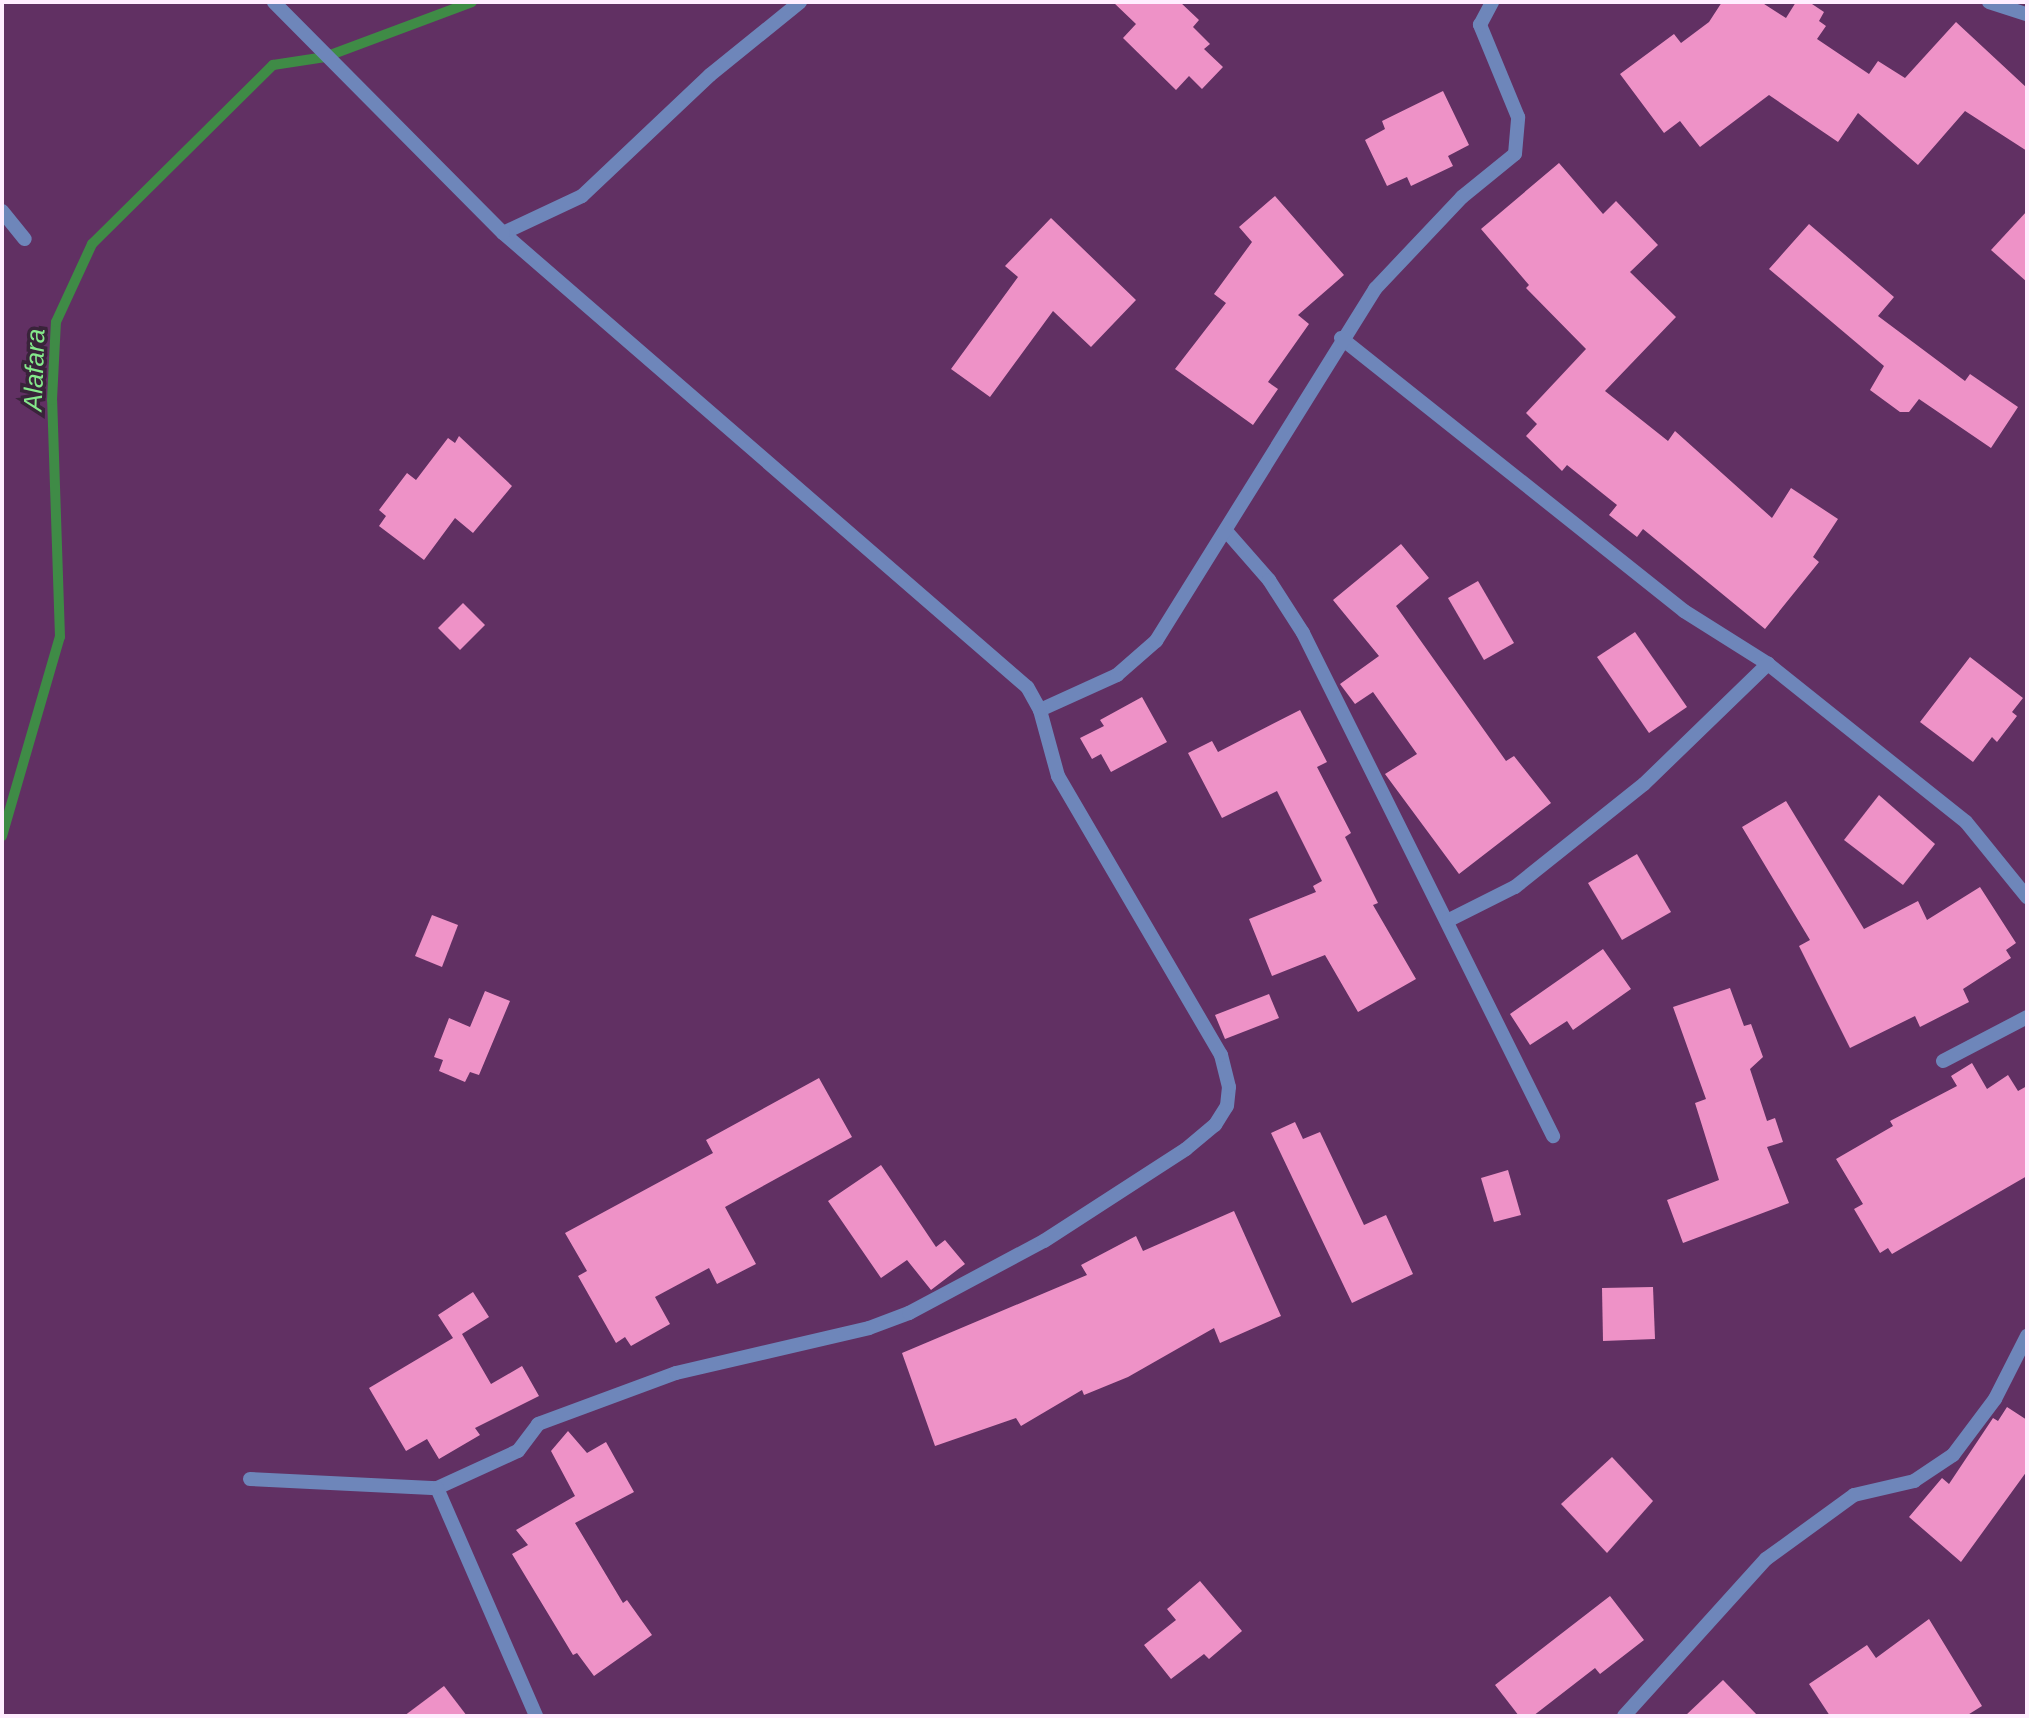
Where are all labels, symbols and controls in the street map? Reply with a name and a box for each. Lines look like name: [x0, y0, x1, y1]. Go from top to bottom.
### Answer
water label: Alafara: [18, 328, 52, 412]

